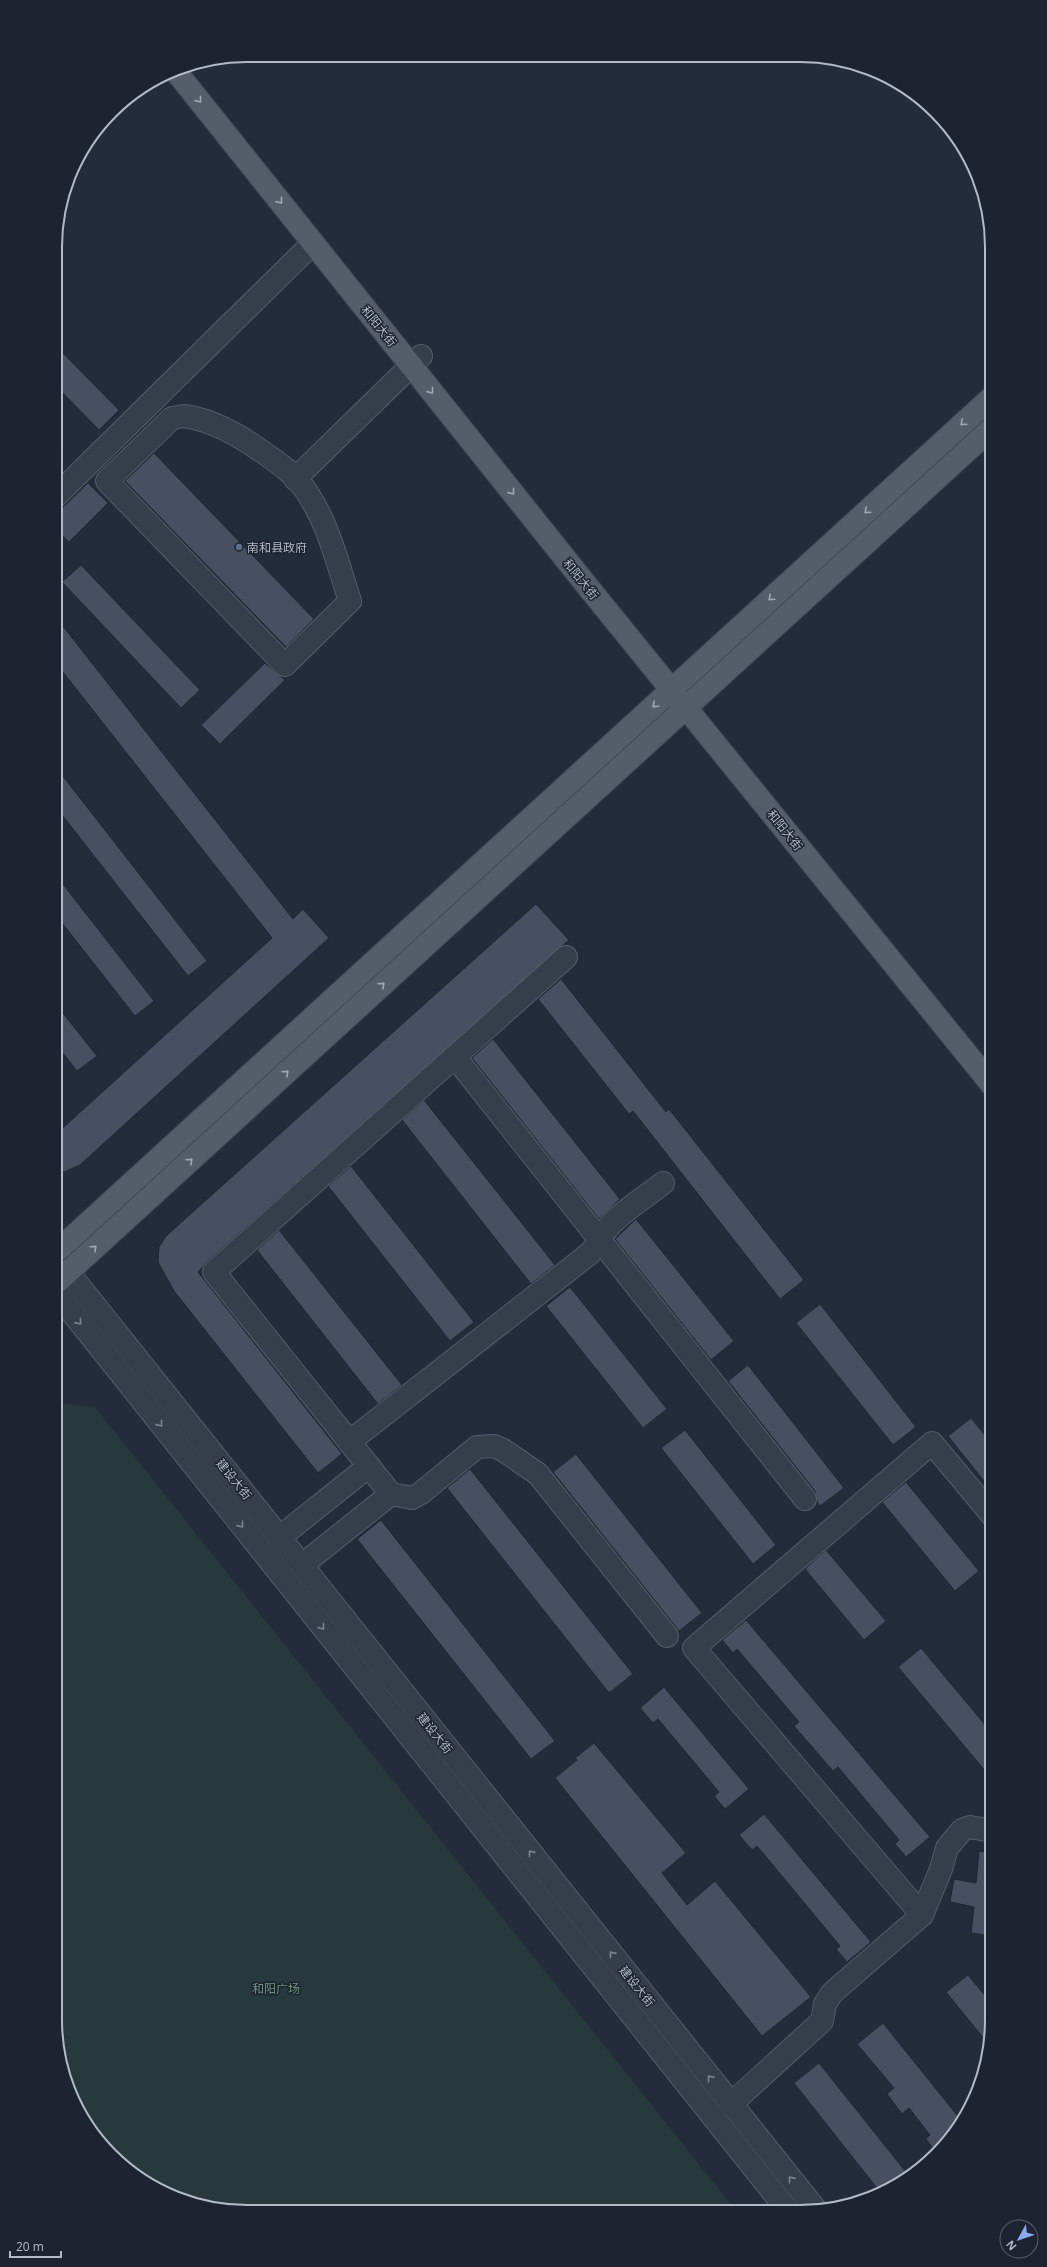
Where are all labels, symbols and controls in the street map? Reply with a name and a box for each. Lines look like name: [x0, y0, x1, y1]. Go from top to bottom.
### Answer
one-way arrow: [194, 95, 201, 102]
one-way arrow: [275, 197, 282, 204]
street label: 和阳大街: [357, 302, 401, 350]
one-way arrow: [426, 386, 433, 393]
one-way arrow: [960, 418, 968, 426]
one-way arrow: [507, 488, 514, 495]
one-way arrow: [864, 506, 872, 513]
place label: 南和县政府: [247, 539, 307, 556]
marker: 南和县政府: [234, 542, 244, 552]
street label: 和阳大街: [559, 555, 603, 603]
one-way arrow: [768, 594, 776, 601]
one-way arrow: [652, 700, 659, 707]
street label: 和阳大街: [763, 806, 807, 854]
one-way arrow: [377, 982, 385, 990]
one-way arrow: [281, 1070, 289, 1078]
one-way arrow: [185, 1158, 193, 1165]
one-way arrow: [89, 1246, 97, 1253]
one-way arrow: [75, 1317, 82, 1324]
one-way arrow: [156, 1419, 163, 1426]
street label: 建设大街: [212, 1455, 256, 1503]
one-way arrow: [237, 1521, 244, 1528]
one-way arrow: [318, 1622, 325, 1629]
street label: 建设大街: [413, 1709, 457, 1757]
one-way arrow: [529, 1850, 536, 1857]
one-way arrow: [610, 1952, 617, 1959]
street label: 建设大街: [615, 1962, 659, 2010]
park label: 和阳广场: [252, 1980, 300, 1997]
one-way arrow: [708, 2075, 715, 2082]
one-way arrow: [789, 2177, 796, 2184]
north arrow: [999, 2219, 1039, 2259]
scale bar: [10, 2233, 61, 2259]
text: N: [1002, 2237, 1020, 2254]
text: 20 m: [16, 2238, 44, 2255]

